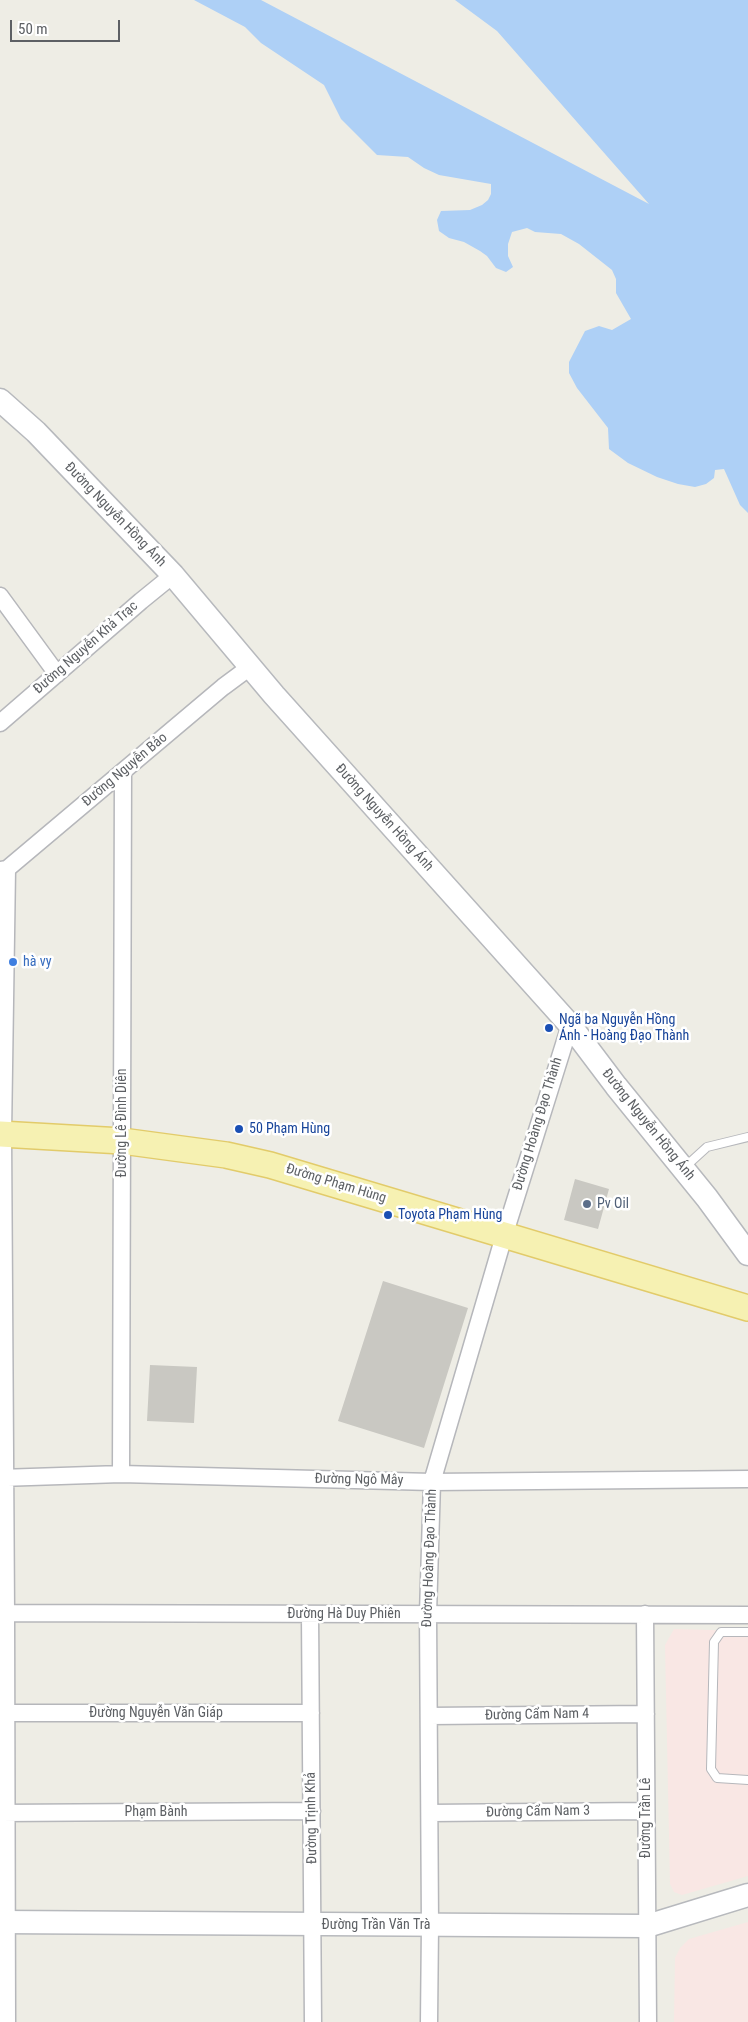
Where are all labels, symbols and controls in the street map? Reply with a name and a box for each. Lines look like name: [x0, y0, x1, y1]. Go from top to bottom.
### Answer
scale bar: [12, 10, 122, 42]
text: 50 m: [18, 20, 48, 38]
street label: Đường Nguyễn Hồng Ánh: [61, 459, 169, 571]
street label: Đường Nguyễn Khả Trạc: [30, 598, 142, 698]
street label: Đường Nguyễn Bảo: [79, 730, 171, 810]
street label: Đường Nguyễn Hồng Ánh: [331, 761, 437, 875]
place label: hà vy: [23, 954, 51, 970]
marker: hà vy: [7, 956, 19, 968]
place label: Ngã ba Nguyễn Hồng Ánh - Hoàng Đạo Thành: [559, 1012, 689, 1044]
marker: Ngã ba Nguyễn Hồng Ánh - Hoàng Đạo Thành: [543, 1022, 555, 1034]
street label: Đường Hoàng Đạo Thành: [510, 1055, 566, 1193]
street label: Đường Nguyễn Hồng Ánh: [598, 1066, 698, 1184]
street label: Đường Lê Đình Diên: [114, 1068, 130, 1178]
place label: 50 Phạm Hùng: [249, 1121, 330, 1137]
marker: 50 Phạm Hùng: [233, 1123, 245, 1135]
street label: Đường Phạm Hùng: [284, 1161, 388, 1207]
place label: Pv Oil: [597, 1196, 629, 1212]
marker: Pv Oil: [581, 1198, 593, 1210]
place label: Toyota Phạm Hùng: [398, 1207, 502, 1223]
marker: Toyota Phạm Hùng: [382, 1209, 394, 1221]
street label: Đường Ngô Mây: [315, 1471, 403, 1489]
street label: Đường Hoàng Đạo Thành: [419, 1488, 441, 1628]
street label: Đường Hà Duy Phiên: [287, 1606, 401, 1622]
street label: Đường Nguyễn Văn Giáp: [89, 1705, 223, 1721]
street label: Đường Cẩm Nam 4: [485, 1706, 589, 1724]
street label: Đường Trịnh Khả: [303, 1772, 321, 1864]
street label: Đường Trần Lê: [638, 1778, 654, 1858]
street label: Đường Cẩm Nam 3: [486, 1803, 590, 1821]
street label: Phạm Bành: [125, 1804, 187, 1820]
street label: Đường Trần Văn Trà: [321, 1917, 431, 1933]

